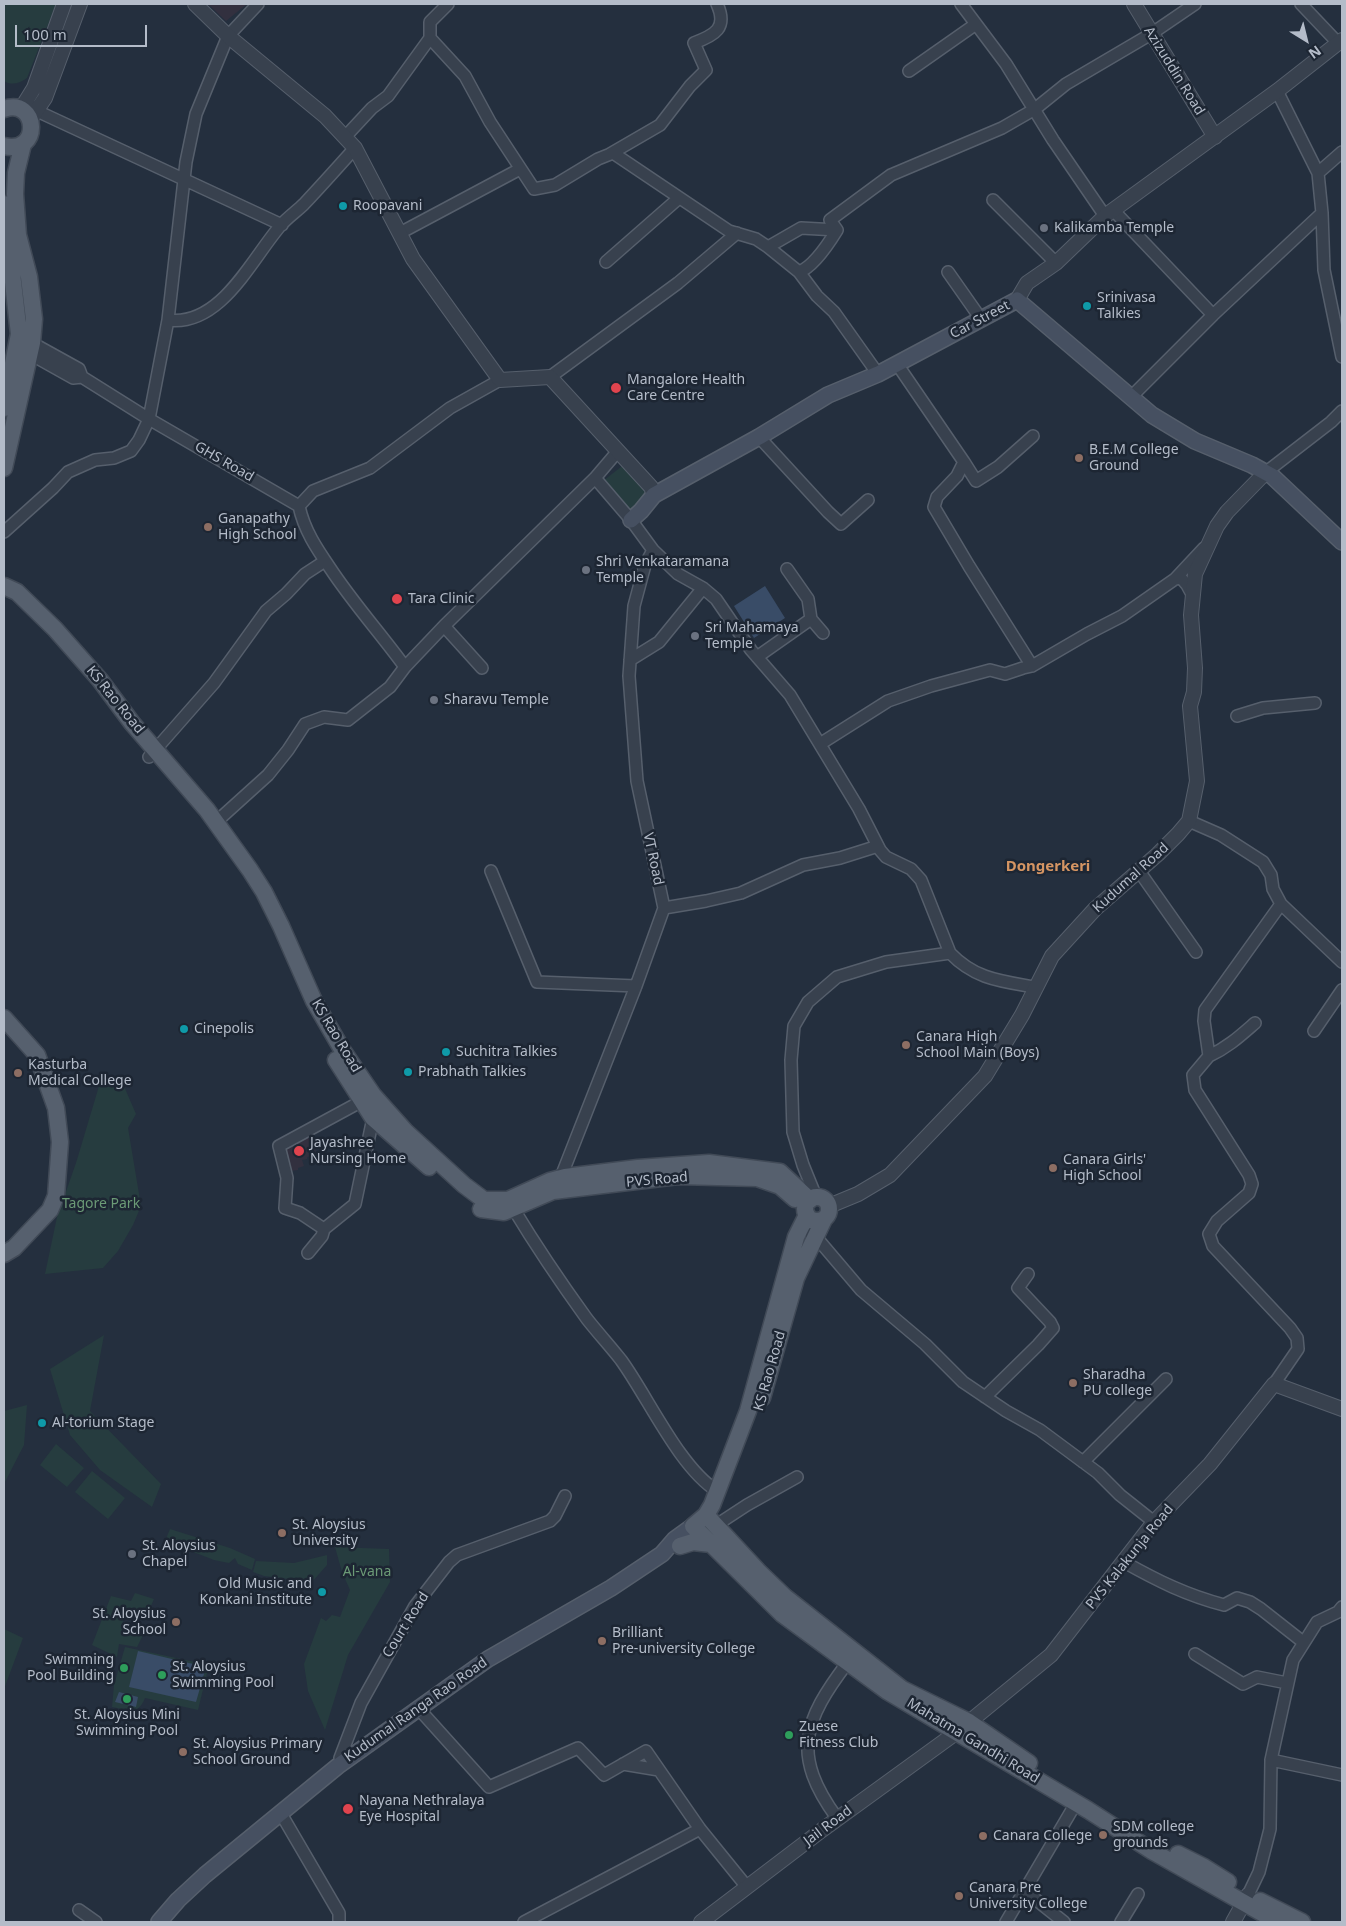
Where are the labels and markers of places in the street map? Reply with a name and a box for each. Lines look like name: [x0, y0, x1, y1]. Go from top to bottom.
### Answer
place label: Roopavani: [353, 198, 422, 214]
marker: Roopavani: [337, 200, 349, 212]
place label: Kalikamba Temple: [1054, 220, 1174, 236]
marker: Kalikamba Temple: [1038, 222, 1050, 234]
place label: Srinivasa Talkies: [1097, 290, 1156, 322]
marker: Srinivasa Talkies: [1081, 300, 1093, 312]
place label: Mangalore Health Care Centre: [627, 372, 745, 404]
marker: Mangalore Health Care Centre: [609, 381, 623, 395]
place label: B.E.M College Ground: [1089, 442, 1179, 474]
marker: B.E.M College Ground: [1073, 452, 1085, 464]
place label: Ganapathy High School: [218, 511, 296, 544]
marker: Ganapathy High School: [202, 521, 214, 533]
place label: Shri Venkataramana Temple: [596, 554, 729, 586]
marker: Shri Venkataramana Temple: [580, 564, 592, 576]
place label: Tara Clinic: [408, 591, 475, 607]
marker: Tara Clinic: [390, 592, 404, 606]
place label: Sri Mahamaya Temple: [705, 620, 799, 652]
marker: Sri Mahamaya Temple: [689, 630, 701, 642]
place label: Sharavu Temple: [444, 692, 549, 708]
marker: Sharavu Temple: [428, 694, 440, 706]
place label: Cinepolis: [194, 1021, 254, 1037]
marker: Cinepolis: [178, 1023, 190, 1035]
place label: Canara High School Main (Boys): [916, 1029, 1039, 1062]
marker: Canara High School Main (Boys): [900, 1039, 912, 1051]
place label: Suchitra Talkies: [456, 1044, 557, 1060]
marker: Suchitra Talkies: [440, 1046, 452, 1058]
place label: Kasturba Medical College: [28, 1057, 132, 1090]
place label: Prabhath Talkies: [418, 1064, 526, 1080]
marker: Prabhath Talkies: [402, 1066, 414, 1078]
marker: Kasturba Medical College: [12, 1067, 24, 1079]
place label: Jayashree Nursing Home: [310, 1135, 406, 1168]
marker: Jayashree Nursing Home: [292, 1144, 306, 1158]
place label: Canara Girls' High School: [1063, 1152, 1146, 1184]
marker: Canara Girls' High School: [1047, 1162, 1059, 1174]
place label: Sharadha PU college: [1083, 1367, 1152, 1400]
marker: Sharadha PU college: [1067, 1377, 1079, 1389]
place label: Al-torium Stage: [52, 1415, 154, 1431]
marker: Al-torium Stage: [36, 1417, 48, 1429]
place label: St. Aloysius University: [292, 1517, 366, 1550]
marker: St. Aloysius University: [276, 1527, 288, 1539]
place label: St. Aloysius Chapel: [142, 1538, 216, 1570]
marker: St. Aloysius Chapel: [126, 1548, 138, 1560]
place label: Old Music and Konkani Institute: [200, 1576, 312, 1608]
marker: Old Music and Konkani Institute: [316, 1586, 328, 1598]
place label: St. Aloysius School: [92, 1606, 166, 1638]
marker: St. Aloysius School: [170, 1616, 182, 1628]
place label: Brilliant Pre-university College: [612, 1625, 755, 1658]
marker: Brilliant Pre-university College: [596, 1635, 608, 1647]
place label: Swimming Pool Building: [27, 1652, 114, 1684]
place label: St. Aloysius Swimming Pool: [172, 1659, 274, 1691]
marker: Swimming Pool Building: [118, 1662, 130, 1674]
marker: St. Aloysius Swimming Pool: [156, 1669, 168, 1681]
marker: St. Aloysius Mini Swimming Pool: [121, 1693, 133, 1705]
place label: St. Aloysius Mini Swimming Pool: [74, 1707, 180, 1740]
place label: Zuese Fitness Club: [799, 1719, 878, 1751]
marker: Zuese Fitness Club: [783, 1729, 795, 1741]
place label: St. Aloysius Primary School Ground: [193, 1736, 322, 1768]
marker: St. Aloysius Primary School Ground: [177, 1746, 189, 1758]
place label: Nayana Nethralaya Eye Hospital: [359, 1793, 485, 1825]
marker: Nayana Nethralaya Eye Hospital: [341, 1802, 355, 1816]
place label: SDM college grounds: [1113, 1819, 1194, 1851]
place label: Canara College: [993, 1828, 1092, 1844]
marker: SDM college grounds: [1097, 1829, 1109, 1841]
marker: Canara College: [977, 1830, 989, 1842]
place label: Canara Pre University College: [969, 1880, 1087, 1912]
marker: Canara Pre University College: [953, 1890, 965, 1902]

